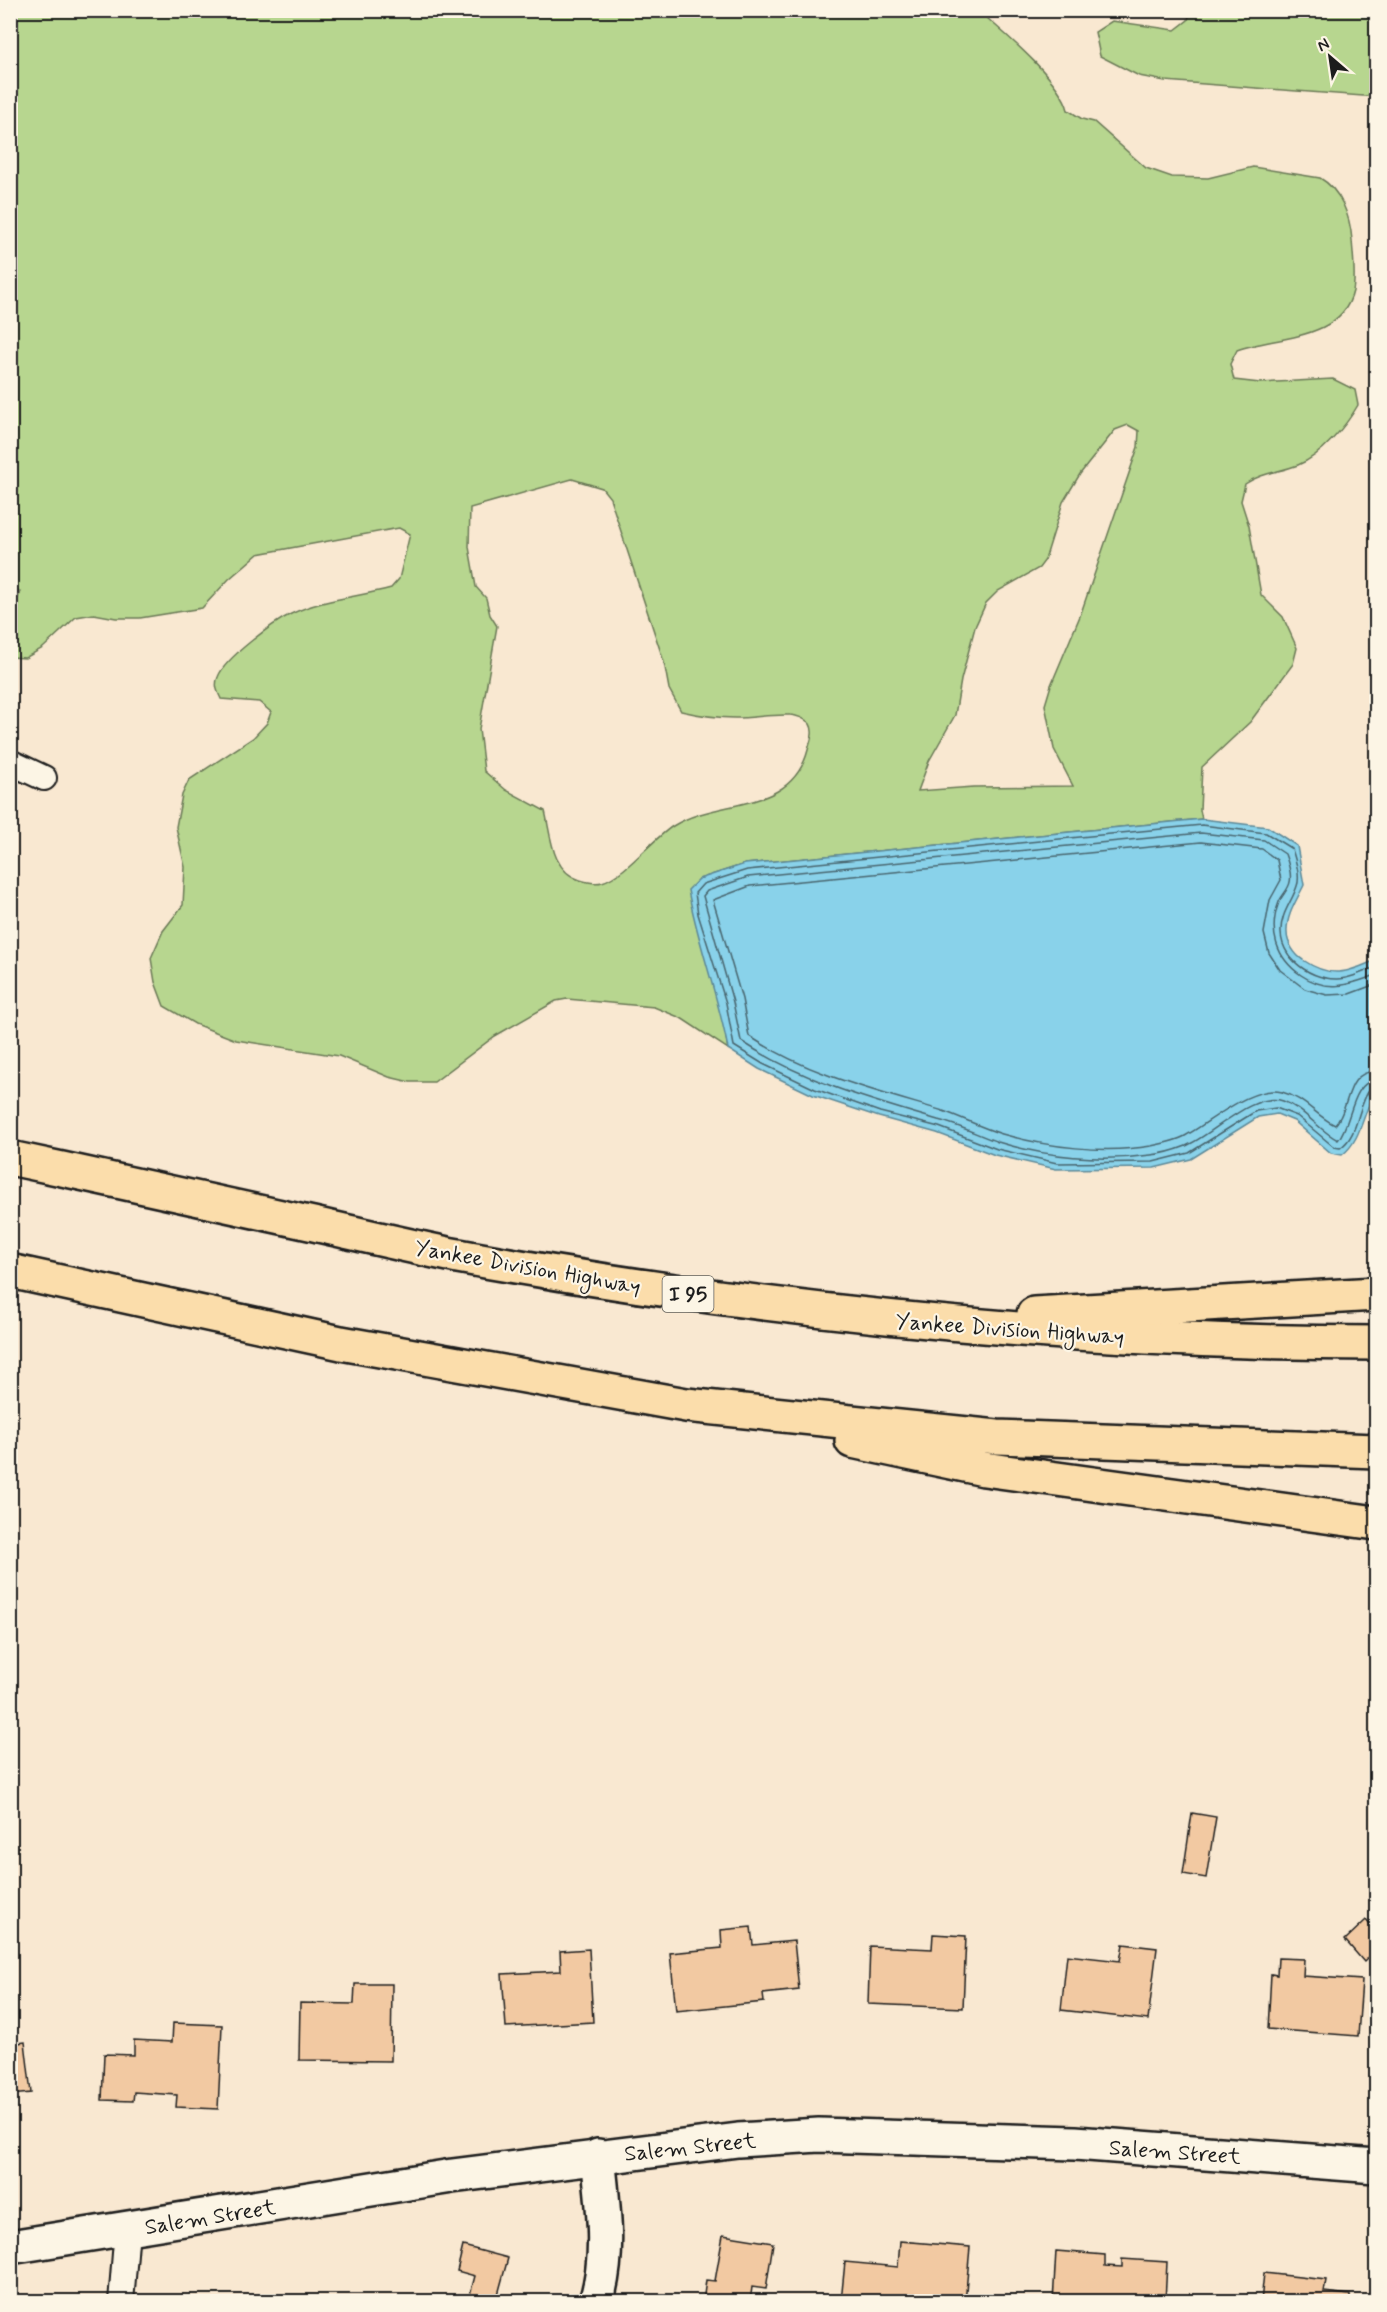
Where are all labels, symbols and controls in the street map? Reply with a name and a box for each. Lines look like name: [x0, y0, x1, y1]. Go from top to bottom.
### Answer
north arrow: [1300, 27, 1360, 87]
text: N: [1314, 33, 1333, 57]
street label: Yankee Division Highway: [412, 1234, 643, 1305]
road number: I 95: [662, 1276, 714, 1312]
street label: Yankee Division Highway: [895, 1308, 1125, 1355]
street label: Salem Street: [623, 2127, 757, 2169]
street label: Salem Street: [1108, 2134, 1242, 2172]
street label: Salem Street: [143, 2194, 278, 2242]

